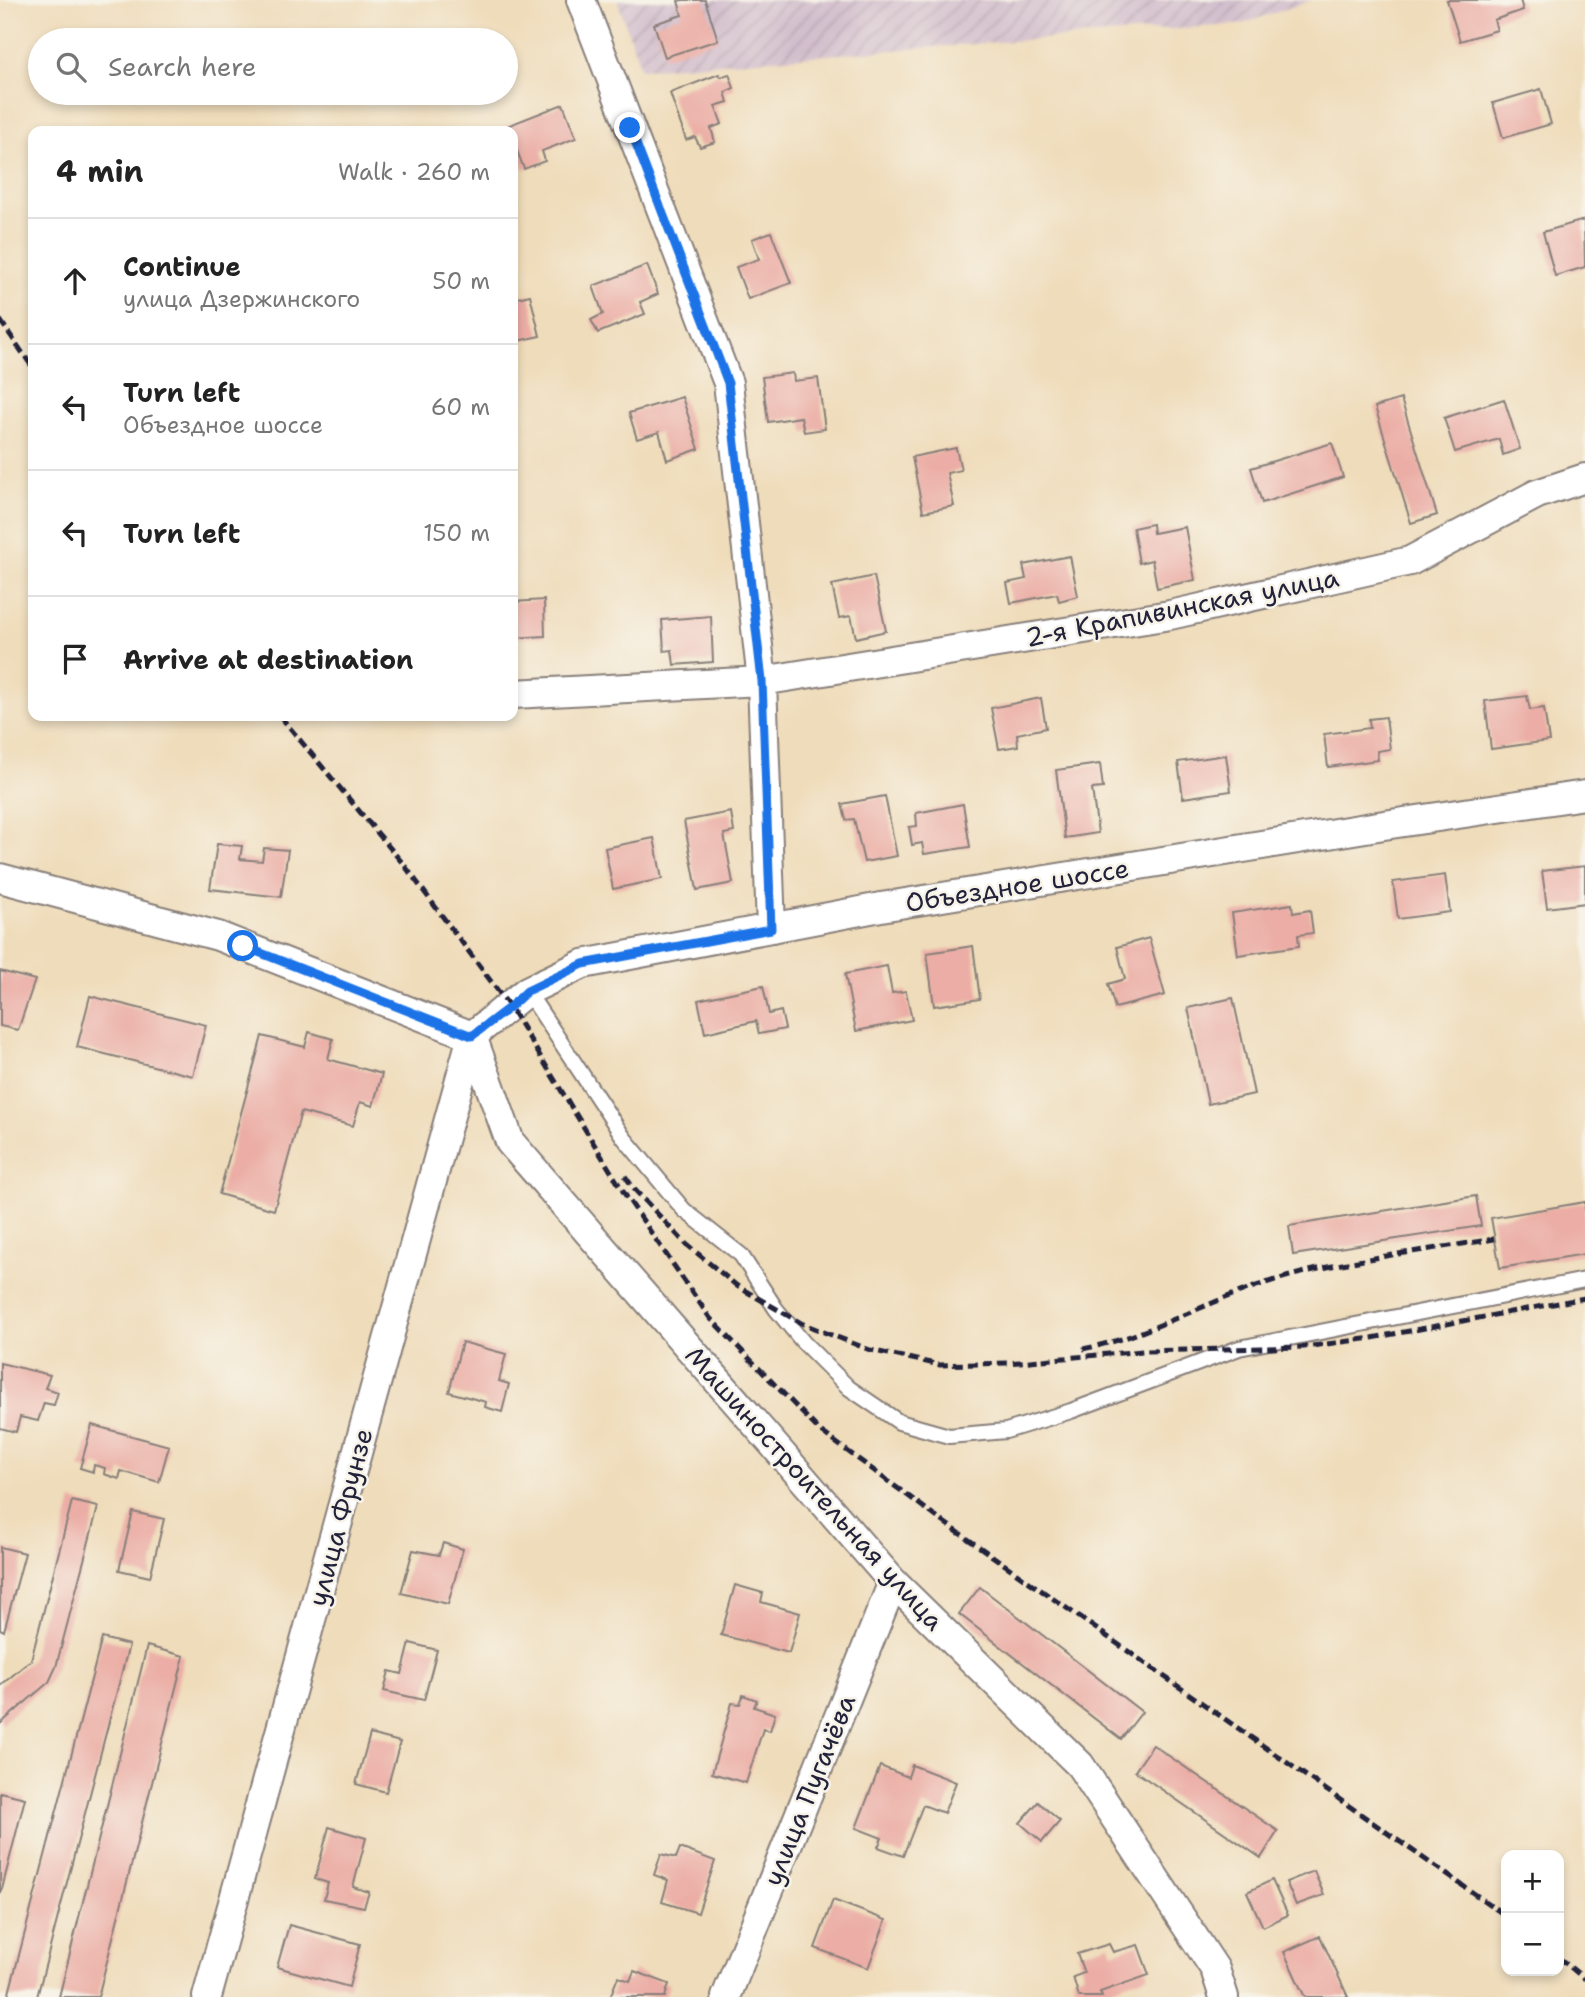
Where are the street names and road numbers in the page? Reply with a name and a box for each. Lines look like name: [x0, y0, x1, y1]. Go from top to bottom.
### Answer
street label: 2-я Крапивинская улица: [1022, 559, 1342, 655]
street label: Объездное шоссе: [903, 850, 1131, 920]
street label: Машиностроительная улица: [678, 1338, 952, 1638]
street label: улица Фрунзе: [299, 1424, 381, 1610]
street label: улица Пугачёва: [755, 1689, 863, 1891]

